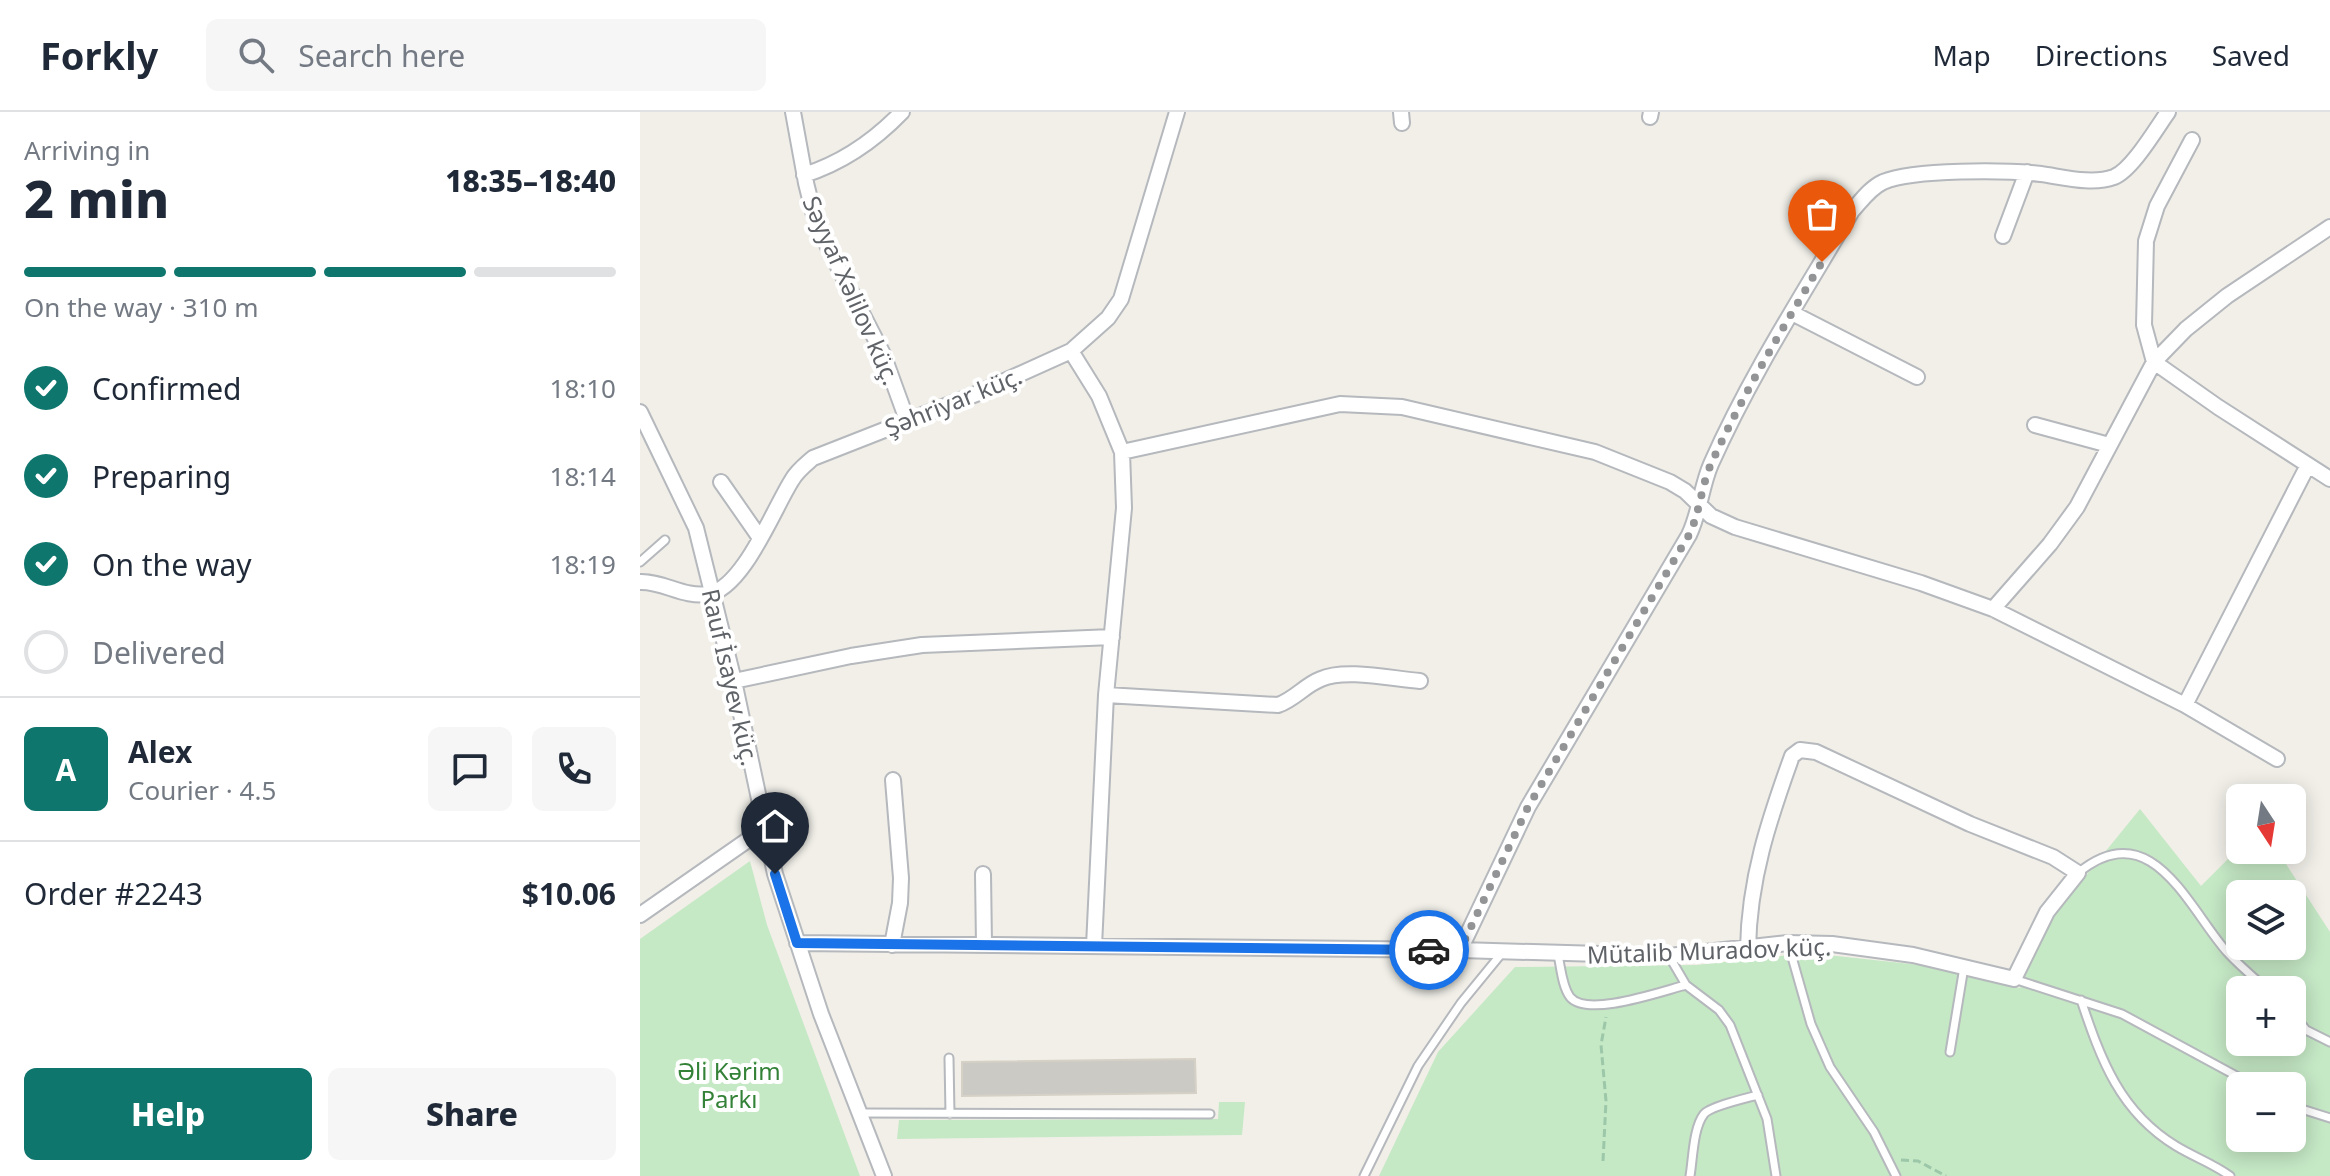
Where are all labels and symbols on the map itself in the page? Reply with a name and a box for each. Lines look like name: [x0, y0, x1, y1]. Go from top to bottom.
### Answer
pin: [1788, 180, 1856, 262]
street label: Səyyaf Xəlilov küç.: [796, 190, 908, 390]
street label: Şəhriyar küç.: [880, 359, 1026, 443]
street label: Rauf İsayev küç.: [695, 586, 767, 768]
north arrow: [2226, 784, 2306, 864]
pin: [741, 792, 809, 874]
courier: [1389, 910, 1469, 990]
street label: Mütalib Muradov küç.: [1586, 929, 1832, 971]
park label: Əli Kərim Parkı: [677, 1054, 781, 1115]

